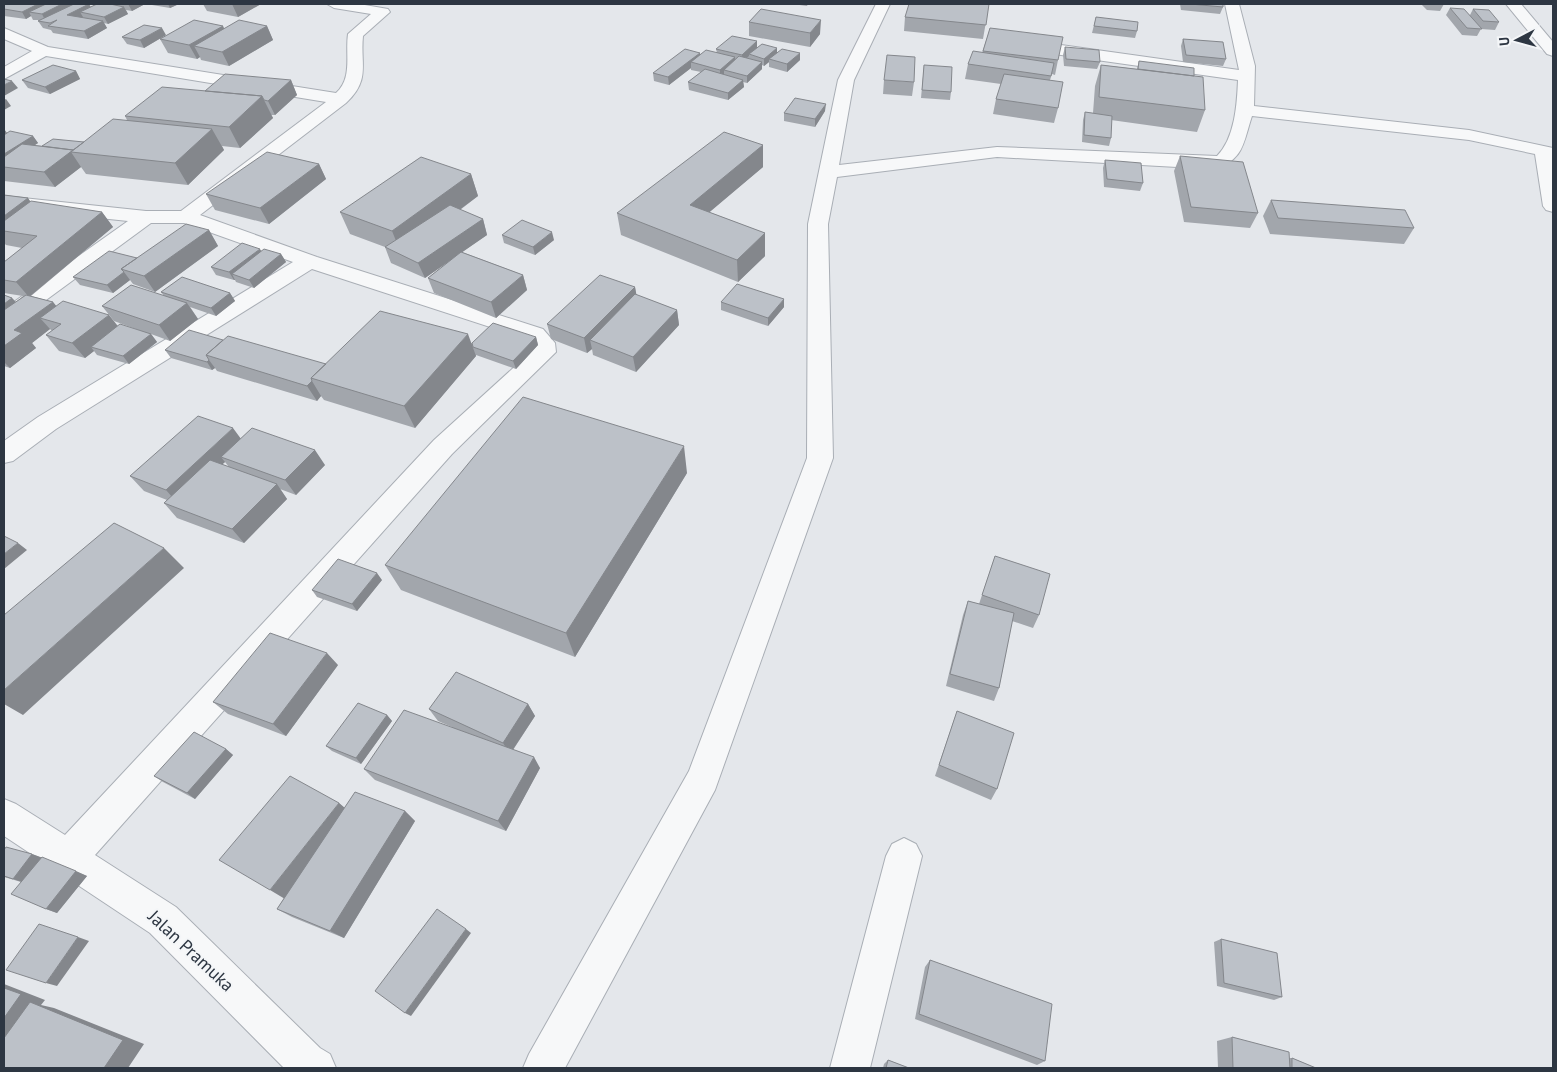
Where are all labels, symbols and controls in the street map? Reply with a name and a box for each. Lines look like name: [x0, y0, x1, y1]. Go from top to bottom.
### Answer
north arrow: [1492, 15, 1542, 65]
text: U: [1495, 36, 1513, 47]
street label: Jalan Pramuka: [143, 904, 239, 996]

